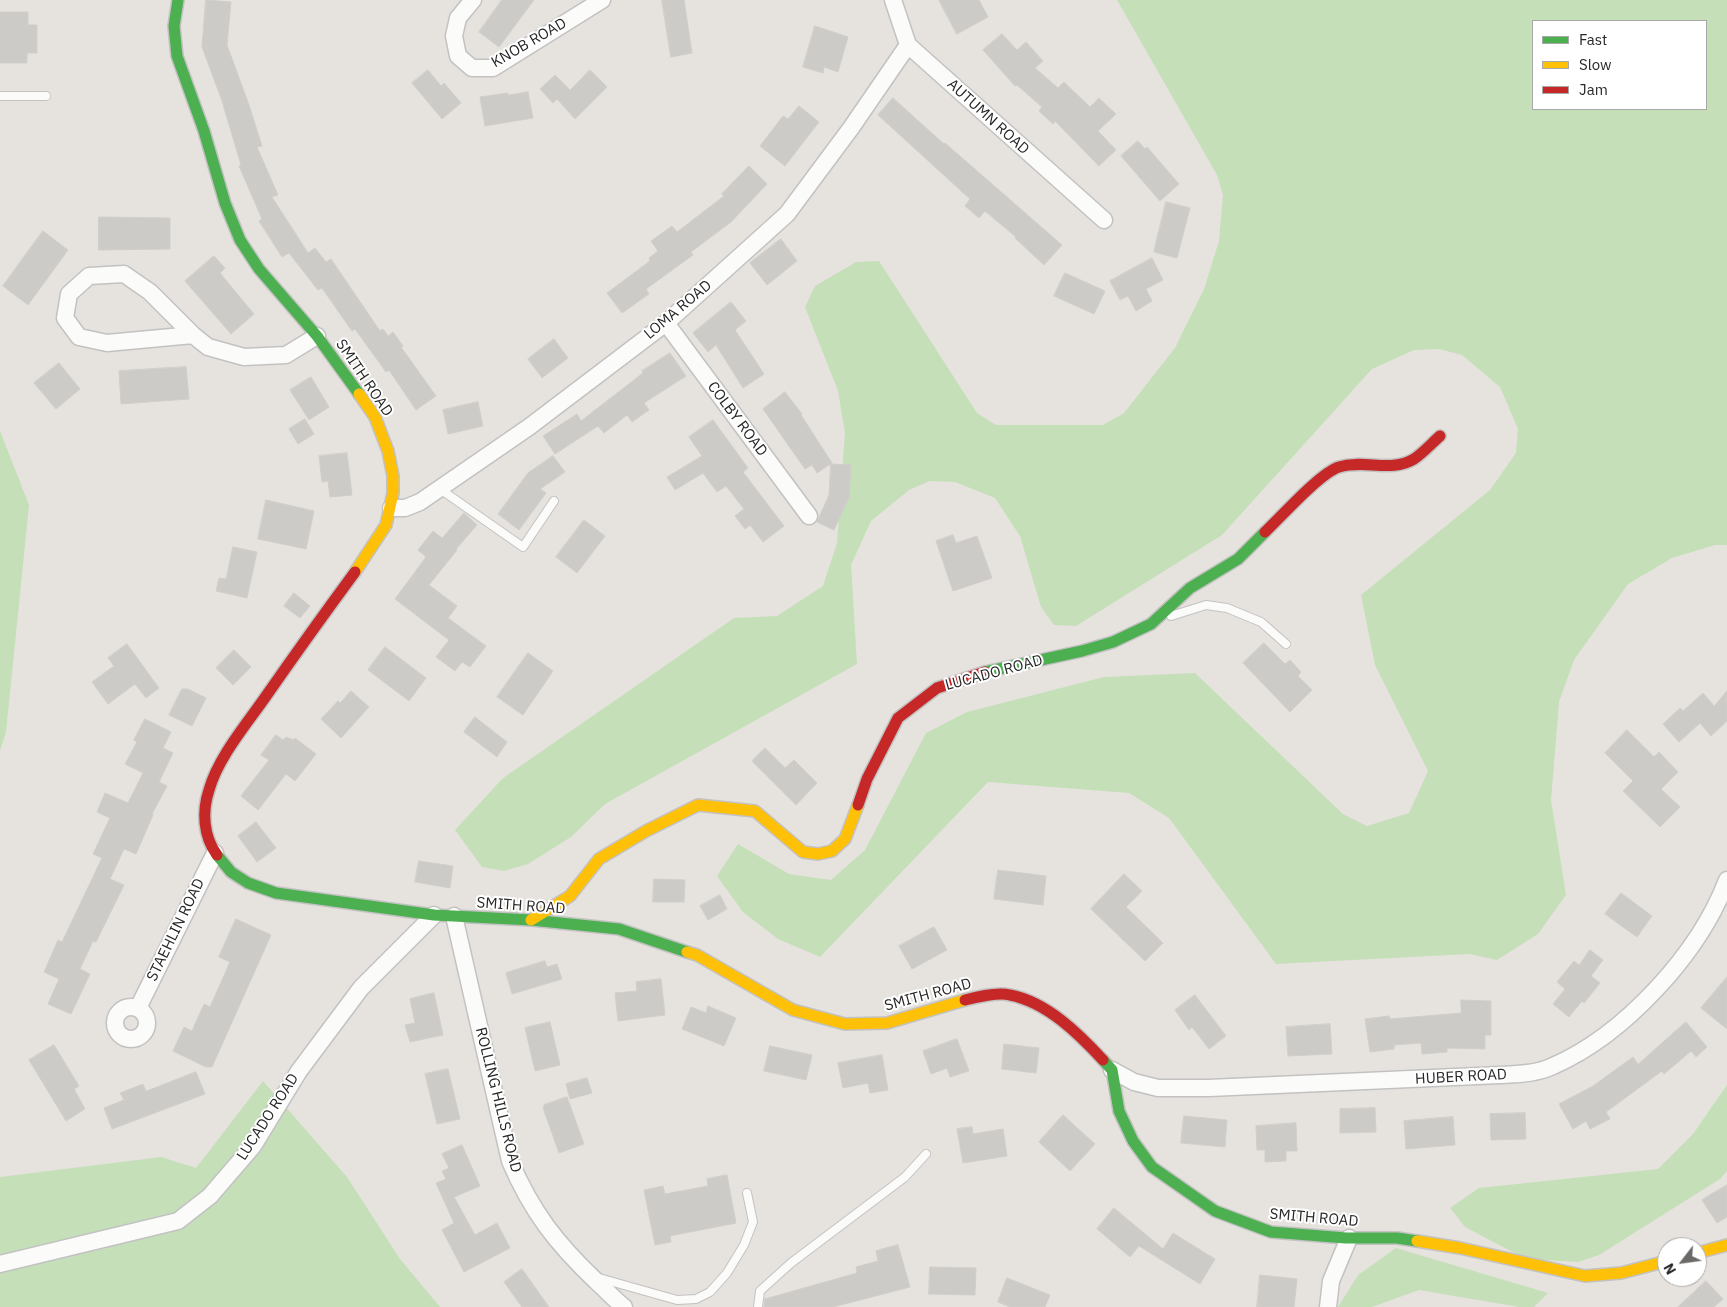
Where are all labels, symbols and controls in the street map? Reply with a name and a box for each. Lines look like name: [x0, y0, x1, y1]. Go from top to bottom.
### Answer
street label: KNOB ROAD: [488, 14, 570, 72]
legend: [1532, 20, 1707, 110]
text: Fast: [1579, 30, 1607, 49]
text: Slow: [1579, 55, 1612, 74]
street label: AUTUMN ROAD: [943, 75, 1033, 159]
text: Jam: [1579, 80, 1608, 99]
street label: LOMA ROAD: [641, 277, 715, 343]
street label: SMITH ROAD: [332, 336, 396, 420]
street label: COLBY ROAD: [703, 378, 771, 460]
street label: LUCADO ROAD: [943, 651, 1045, 695]
street label: STAEHLIN ROAD: [143, 876, 209, 984]
street label: SMITH ROAD: [476, 894, 566, 918]
street label: SMITH ROAD: [883, 975, 973, 1015]
street label: ROLLING HILLS ROAD: [471, 1025, 525, 1175]
street label: HUBER ROAD: [1415, 1066, 1507, 1088]
street label: LUCADO ROAD: [233, 1070, 303, 1164]
street label: SMITH ROAD: [1269, 1205, 1359, 1231]
north arrow: [1657, 1237, 1707, 1287]
text: N: [1660, 1260, 1680, 1278]

